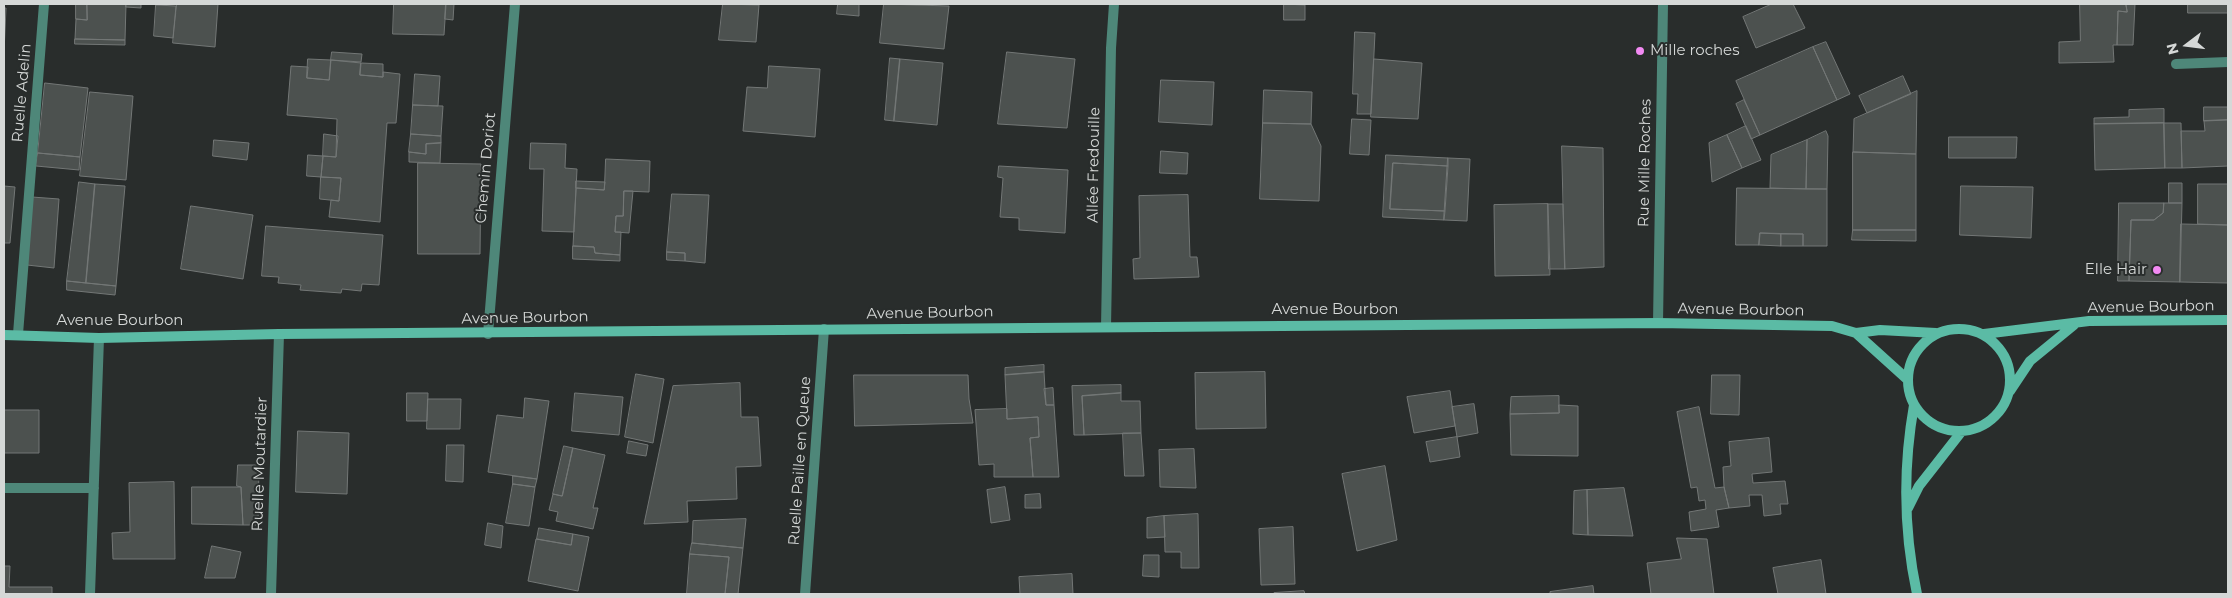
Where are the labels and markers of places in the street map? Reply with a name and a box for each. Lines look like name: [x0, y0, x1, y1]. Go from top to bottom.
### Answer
place label: Mille roches: [1650, 42, 1739, 60]
marker: Mille roches: [1634, 45, 1646, 57]
place label: Elle Hair: [2085, 261, 2147, 279]
marker: Elle Hair: [2151, 264, 2163, 276]

